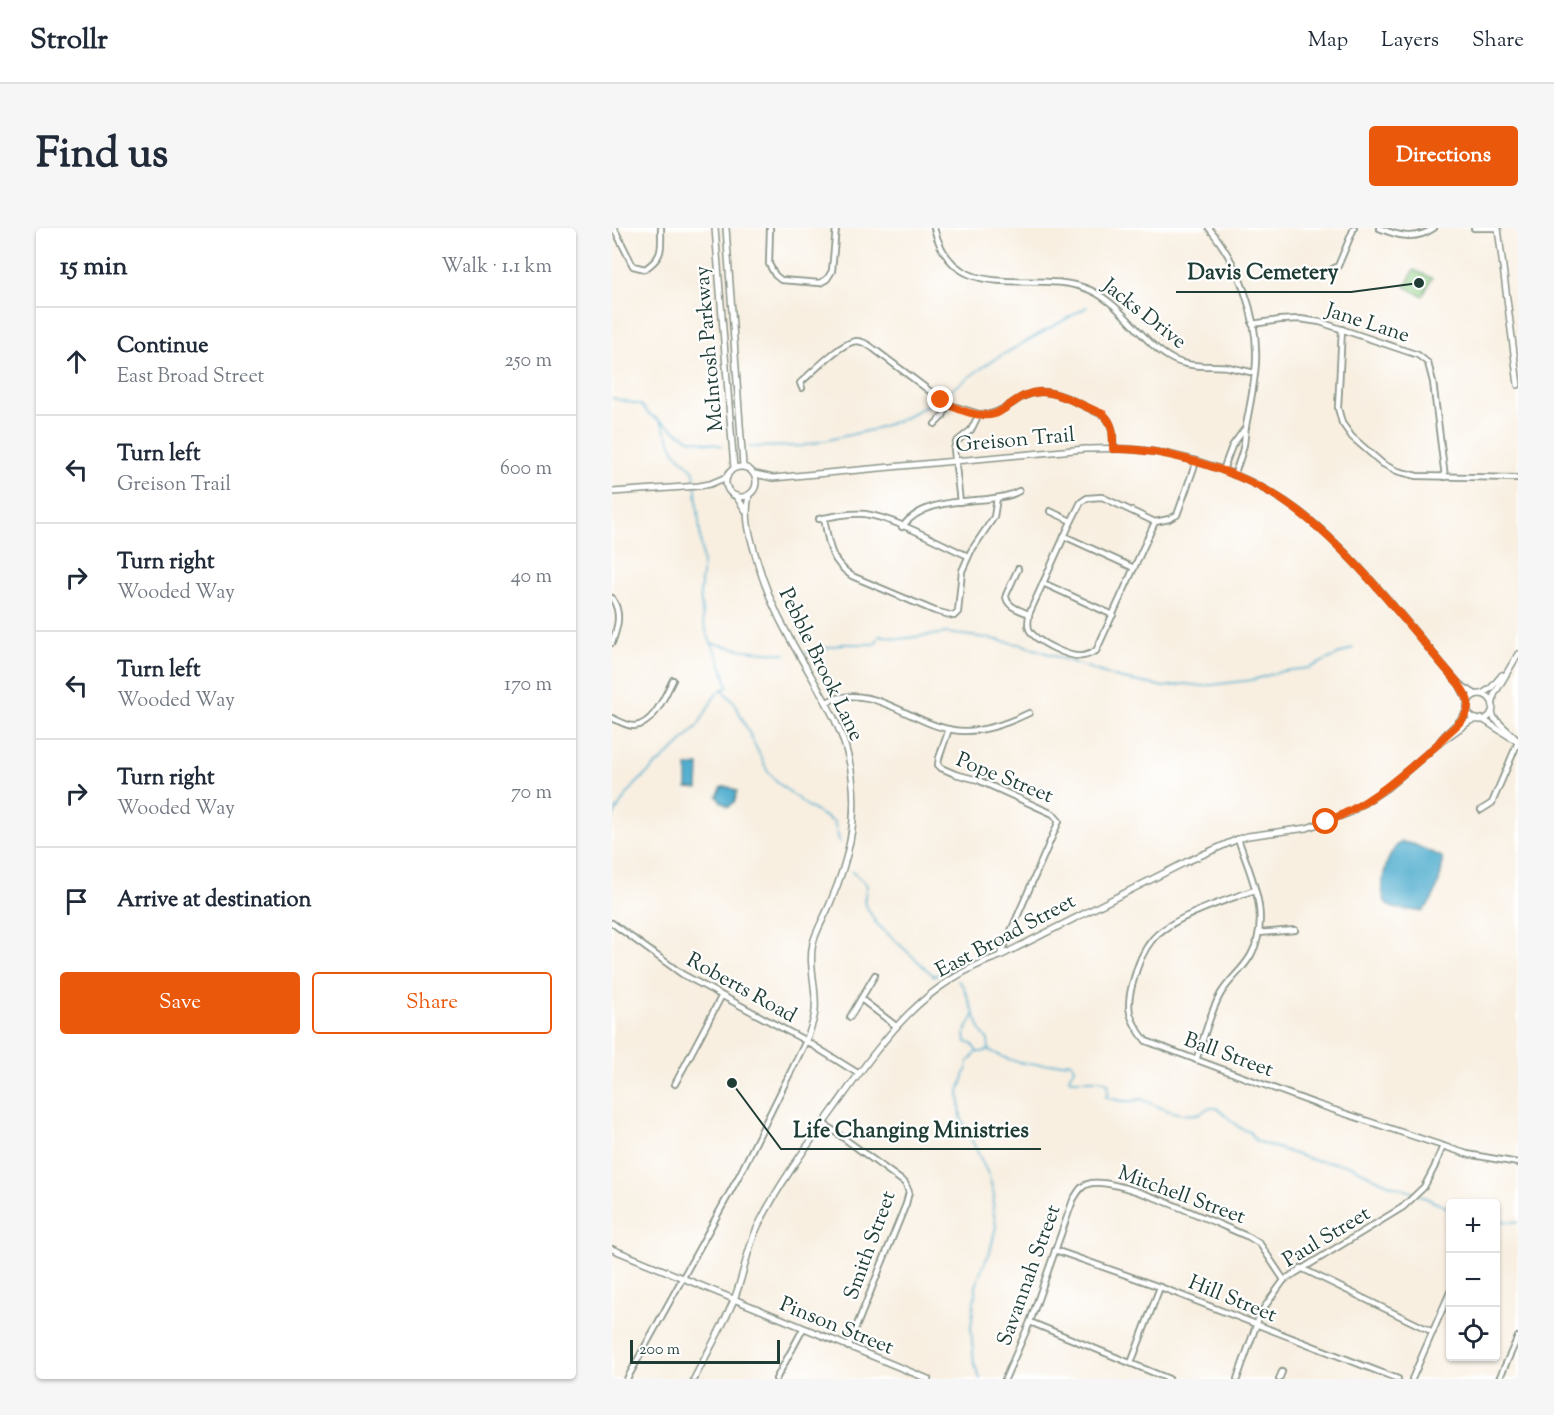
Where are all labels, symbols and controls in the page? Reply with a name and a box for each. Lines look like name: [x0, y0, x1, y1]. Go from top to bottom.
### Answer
text: Strollr: [30, 21, 108, 61]
text: Map: [1308, 26, 1348, 56]
text: Layers: [1381, 26, 1439, 56]
text: Share: [1472, 26, 1524, 56]
text: Find us: [36, 126, 168, 186]
button: Directions: [1369, 126, 1518, 186]
text: 15 min: [60, 249, 128, 286]
callout: Davis Cemetery: [1176, 252, 1351, 292]
text: Walk · 1.1 km: [441, 253, 552, 282]
text: Davis Cemetery: [1188, 258, 1338, 290]
street label: McIntosh Parkway: [688, 264, 732, 433]
street label: Jacks Drive: [1095, 271, 1192, 357]
street label: Jane Lane: [1321, 296, 1413, 352]
text: Continue: [117, 331, 208, 363]
icon: ahead: [60, 345, 93, 378]
text: 250 m: [504, 347, 552, 376]
text: East Broad Street: [117, 363, 264, 392]
route end: [927, 386, 953, 412]
street label: Greison Trail: [954, 421, 1076, 461]
text: Turn left: [117, 439, 200, 471]
icon: left: [60, 453, 93, 486]
text: 600 m: [500, 455, 552, 484]
text: Greison Trail: [117, 471, 231, 500]
text: Turn right: [117, 547, 214, 579]
icon: right: [60, 561, 93, 594]
text: 40 m: [511, 563, 552, 592]
text: Wooded Way: [117, 579, 235, 608]
street label: Pebble Brook Lane: [770, 583, 870, 747]
text: Turn left: [117, 655, 200, 687]
icon: left: [60, 669, 93, 702]
text: 170 m: [504, 671, 552, 700]
text: Wooded Way: [117, 687, 235, 716]
street label: Pope Street: [951, 746, 1057, 812]
text: Turn right: [117, 763, 214, 795]
icon: right: [60, 777, 93, 810]
text: 70 m: [511, 779, 552, 808]
text: Wooded Way: [117, 795, 235, 824]
route start: [1312, 808, 1338, 834]
icon: arrive: [60, 885, 93, 918]
text: Arrive at destination: [117, 885, 312, 917]
street label: East Broad Street: [931, 887, 1081, 986]
street label: Roberts Road: [680, 946, 802, 1032]
button: Save: [60, 972, 300, 1034]
button: Share: [312, 972, 552, 1034]
street label: Ball Street: [1179, 1026, 1277, 1086]
callout: Life Changing Ministries: [781, 1109, 1041, 1149]
text: Life Changing Ministries: [793, 1116, 1029, 1148]
street label: Mitchell Street: [1113, 1159, 1249, 1233]
street label: Smith Street: [837, 1187, 904, 1304]
map controls: [1446, 1199, 1500, 1361]
button: +: [1446, 1199, 1500, 1253]
street label: Paul Street: [1277, 1200, 1377, 1276]
street label: Savannah Street: [990, 1201, 1069, 1350]
button: −: [1446, 1253, 1500, 1307]
street label: Hill Street: [1184, 1269, 1281, 1331]
street label: Pinson Street: [775, 1290, 898, 1363]
button: locate: [1446, 1307, 1500, 1361]
scale bar: [630, 1337, 780, 1364]
text: 200 m: [639, 1339, 680, 1362]

